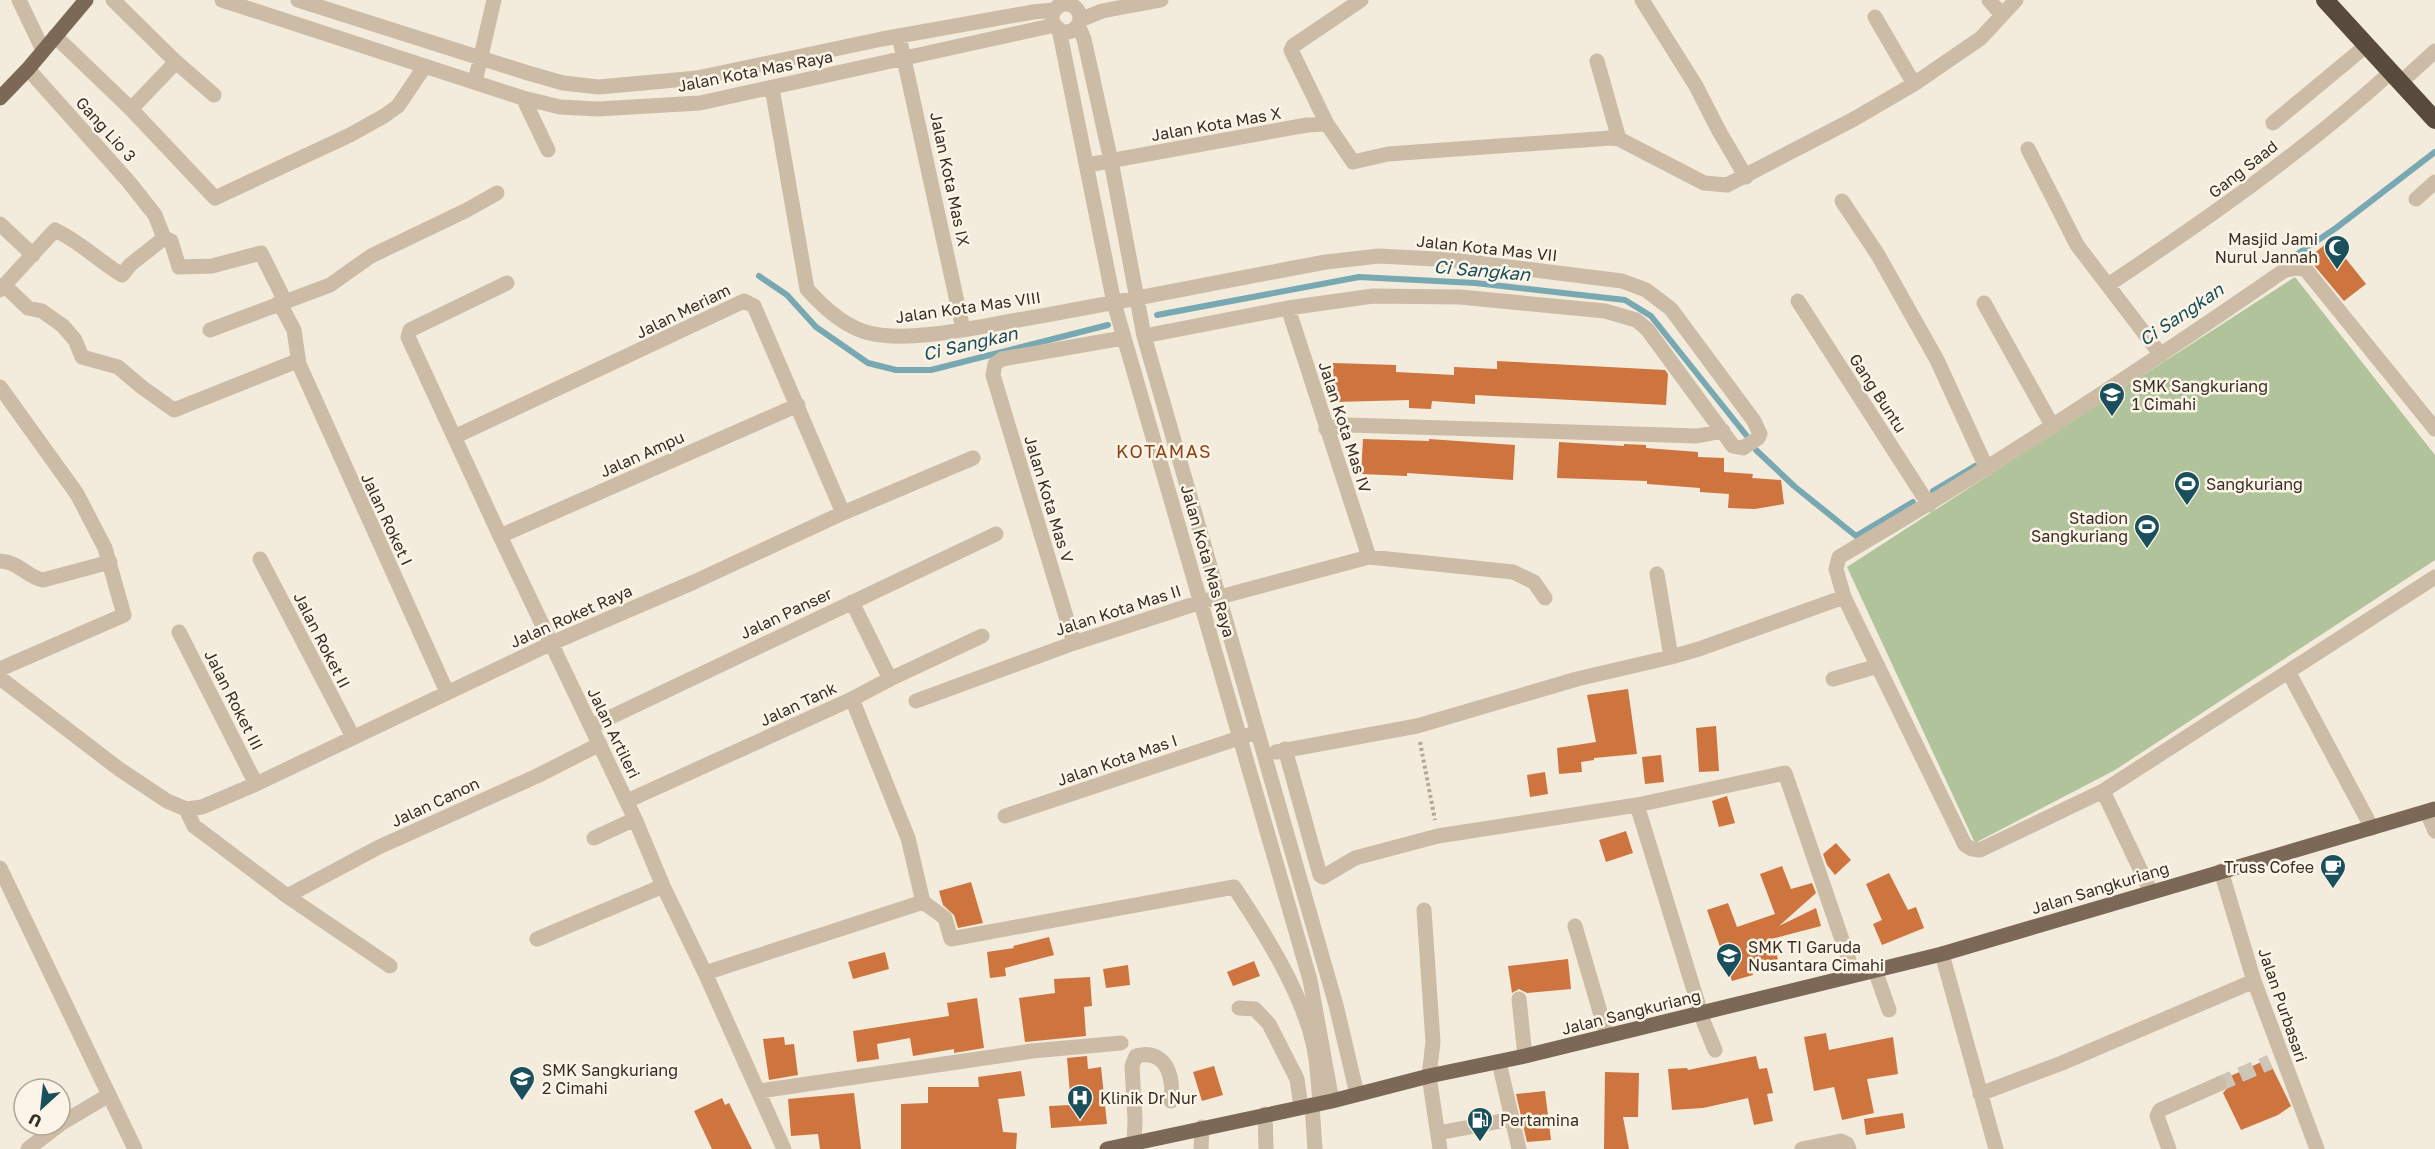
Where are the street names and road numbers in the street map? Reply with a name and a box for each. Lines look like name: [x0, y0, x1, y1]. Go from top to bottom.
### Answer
street label: Jalan Kota Mas Raya: [676, 46, 834, 96]
street label: Gang Lio 3: [72, 92, 140, 166]
street label: Jalan Kota Mas X: [1149, 103, 1283, 145]
street label: Jalan Kota Mas IX: [926, 110, 974, 248]
street label: Gang Saad: [2204, 136, 2282, 202]
street label: Jalan Kota Mas VII: [1415, 231, 1559, 265]
street label: Jalan Meriam: [632, 280, 734, 342]
street label: Jalan Kota Mas VIII: [894, 287, 1042, 327]
street label: Gang Buntu: [1845, 350, 1911, 436]
street label: Jalan Kota Mas IV: [1314, 359, 1376, 495]
street label: Jalan Ampu: [597, 426, 687, 482]
street label: Jalan Kota Mas V: [1020, 433, 1078, 565]
street label: Jalan Roket I: [357, 470, 417, 568]
street label: Jalan Kota Mas Raya: [1177, 482, 1239, 640]
street label: Jalan Roket Raya: [507, 580, 635, 652]
street label: Jalan Kota Mas II: [1053, 580, 1183, 640]
street label: Jalan Panser: [737, 583, 835, 643]
street label: Jalan Roket II: [289, 589, 355, 691]
street label: Jalan Roket III: [200, 647, 268, 753]
street label: Jalan Tank: [756, 678, 840, 730]
street label: Jalan Artileri: [583, 684, 645, 782]
street label: Jalan Kota Mas I: [1054, 730, 1180, 790]
street label: Jalan Canon: [388, 773, 482, 831]
street label: Jalan Sangkuriang: [2029, 858, 2171, 918]
street label: Jalan Purbasari: [2254, 945, 2312, 1065]
street label: Jalan Sangkuriang: [1559, 985, 1703, 1039]

